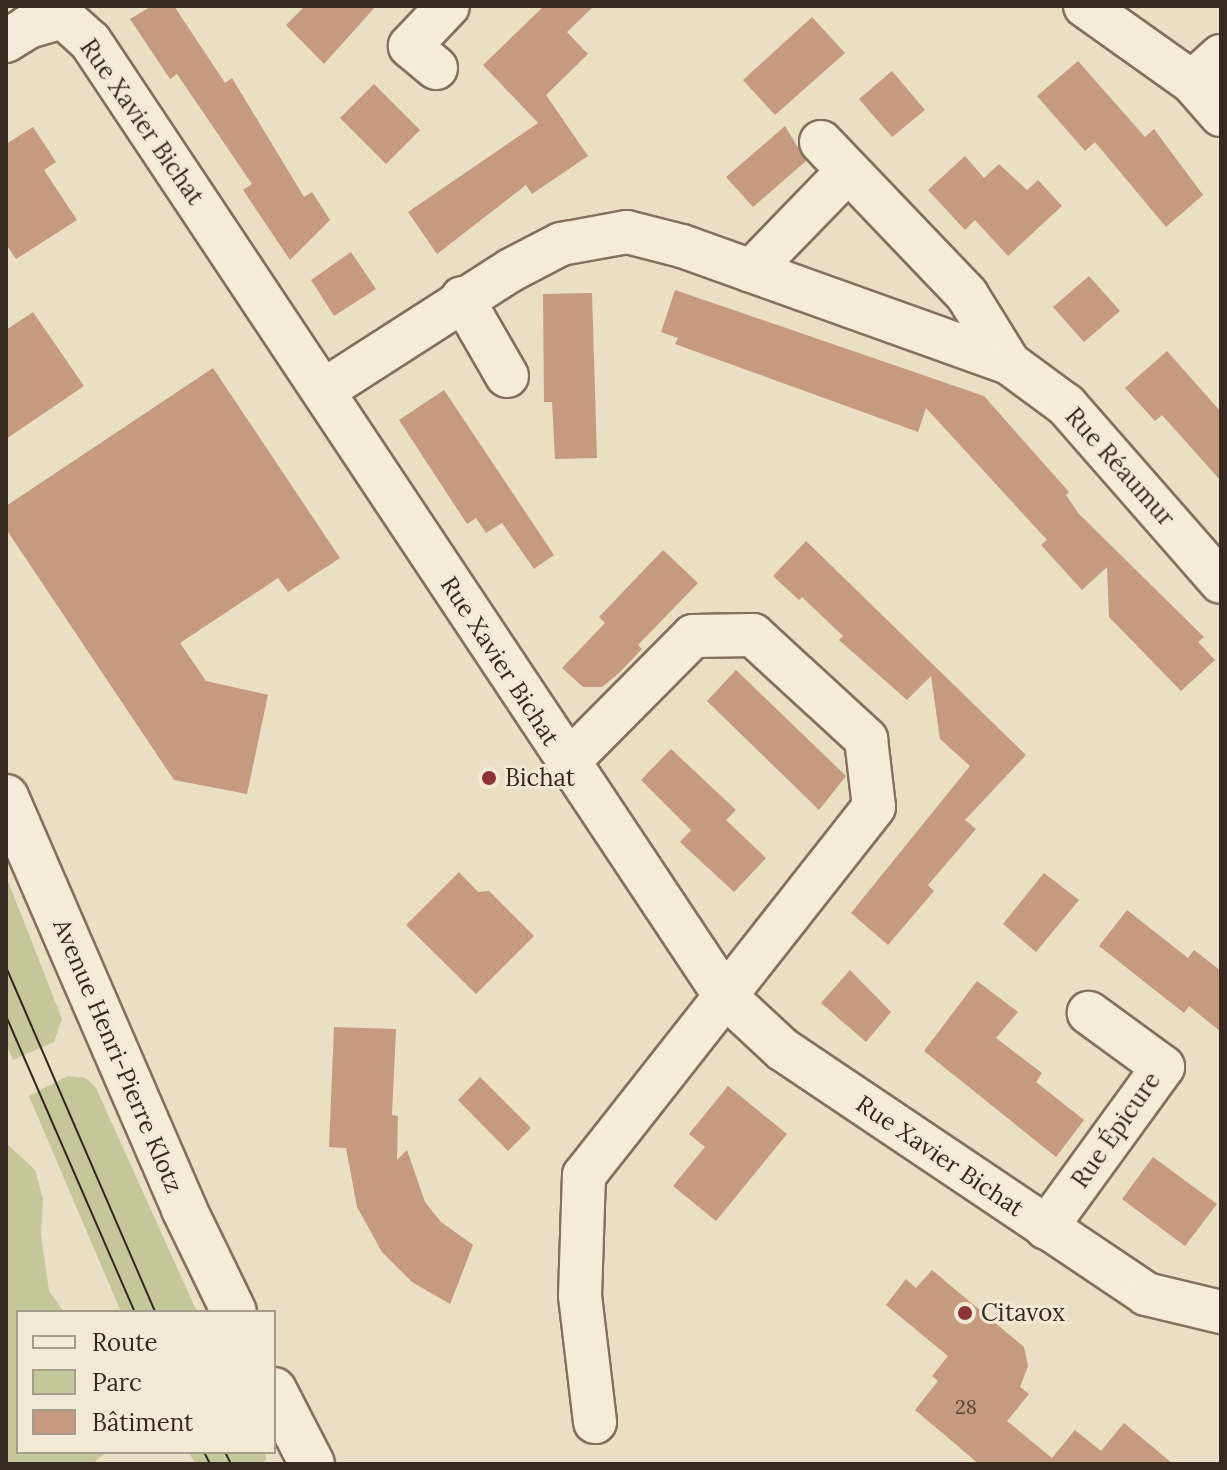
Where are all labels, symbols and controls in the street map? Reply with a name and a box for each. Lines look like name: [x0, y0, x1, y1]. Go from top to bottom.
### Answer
street label: Rue Xavier Bichat: [74, 34, 210, 210]
street label: Rue Réaumur: [1059, 402, 1181, 532]
street label: Rue Xavier Bichat: [435, 571, 565, 751]
place label: Bichat: [505, 764, 575, 792]
marker: Bichat: [480, 769, 498, 787]
street label: Avenue Henri-Pierre Klotz: [47, 915, 189, 1197]
street label: Rue Épicure: [1066, 1066, 1166, 1194]
street label: Rue Xavier Bichat: [851, 1089, 1029, 1223]
place label: Citavox: [981, 1299, 1065, 1327]
marker: Citavox: [956, 1304, 974, 1322]
legend: [16, 1310, 276, 1454]
text: Route: [92, 1327, 158, 1358]
text: Parc: [92, 1367, 142, 1398]
house number: 28: [955, 1394, 977, 1418]
text: Bâtiment: [92, 1407, 193, 1438]

